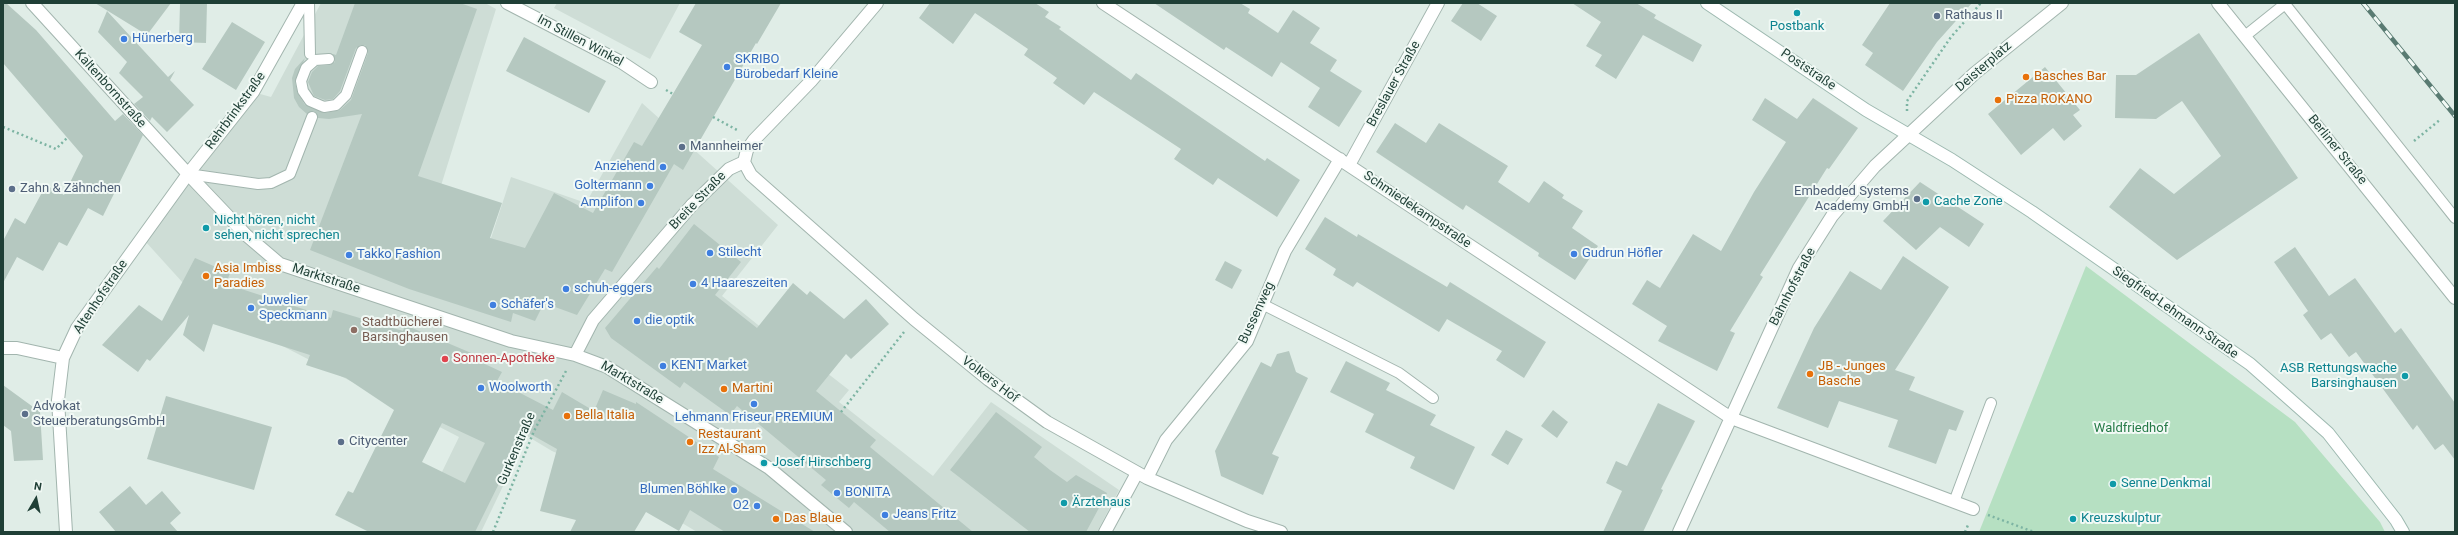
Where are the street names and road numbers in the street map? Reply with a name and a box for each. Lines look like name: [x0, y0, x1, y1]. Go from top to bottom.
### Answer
street label: Im Stillen Winkel: [534, 12, 626, 70]
street label: Breslauer Straße: [1364, 38, 1424, 130]
street label: Deisterplatz: [1953, 38, 2015, 96]
street label: Poststraße: [1777, 46, 1839, 94]
street label: Kaltenbornstraße: [71, 47, 149, 131]
street label: Rehrbrinkstraße: [203, 69, 269, 153]
street label: Berliner Straße: [2304, 112, 2370, 188]
street label: Schmiedekampstraße: [1360, 168, 1474, 252]
street label: Breite Straße: [666, 169, 730, 233]
street label: Bahnhofstraße: [1767, 245, 1819, 329]
street label: Altenhofstraße: [71, 257, 131, 337]
street label: Marktstraße: [290, 261, 362, 297]
street label: Siegfried-Lehmann-Straße: [2109, 264, 2241, 362]
street label: Bussenweg: [1236, 279, 1278, 347]
street label: Volkers Hof: [958, 353, 1022, 407]
street label: Marktstraße: [598, 358, 666, 408]
street label: Gurkenstraße: [495, 410, 539, 488]

